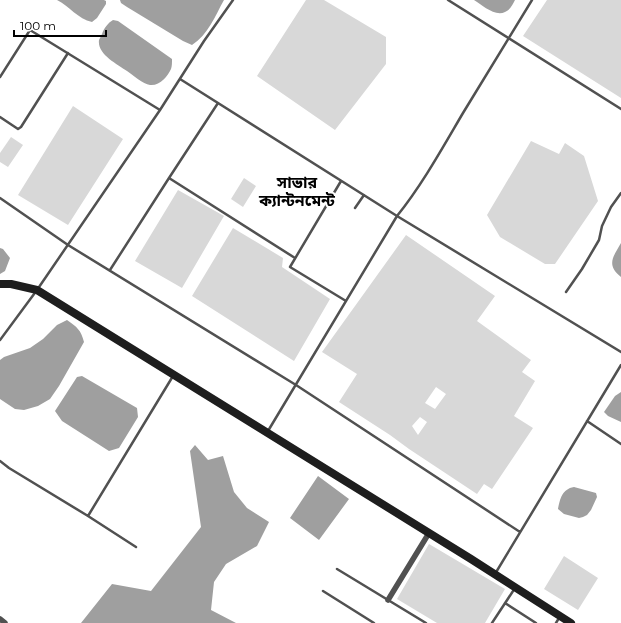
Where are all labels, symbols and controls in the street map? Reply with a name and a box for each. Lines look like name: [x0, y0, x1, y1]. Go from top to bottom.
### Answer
scale bar: [14, 12, 106, 38]
text: 100 m: [20, 18, 56, 33]
district label: সাভার ক্যান্টনমেন্ট: [258, 173, 336, 210]

